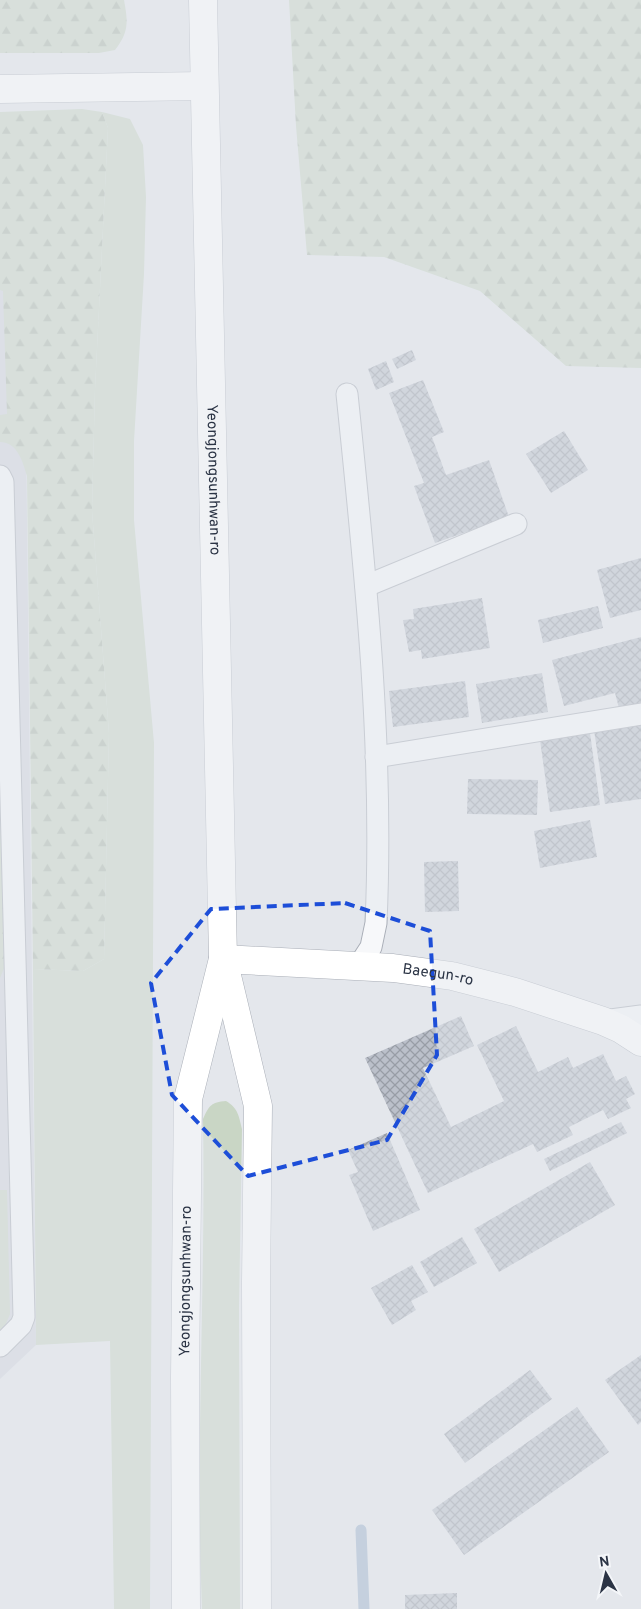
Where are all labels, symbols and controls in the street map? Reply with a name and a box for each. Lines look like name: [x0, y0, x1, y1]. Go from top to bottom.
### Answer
street label: Yeongjongsunhwan-ro: [202, 404, 224, 555]
street label: Baegun-ro: [401, 960, 475, 991]
street label: Yeongjongsunhwan-ro: [176, 1205, 196, 1357]
north arrow: [581, 1549, 631, 1599]
text: N: [598, 1553, 611, 1572]

